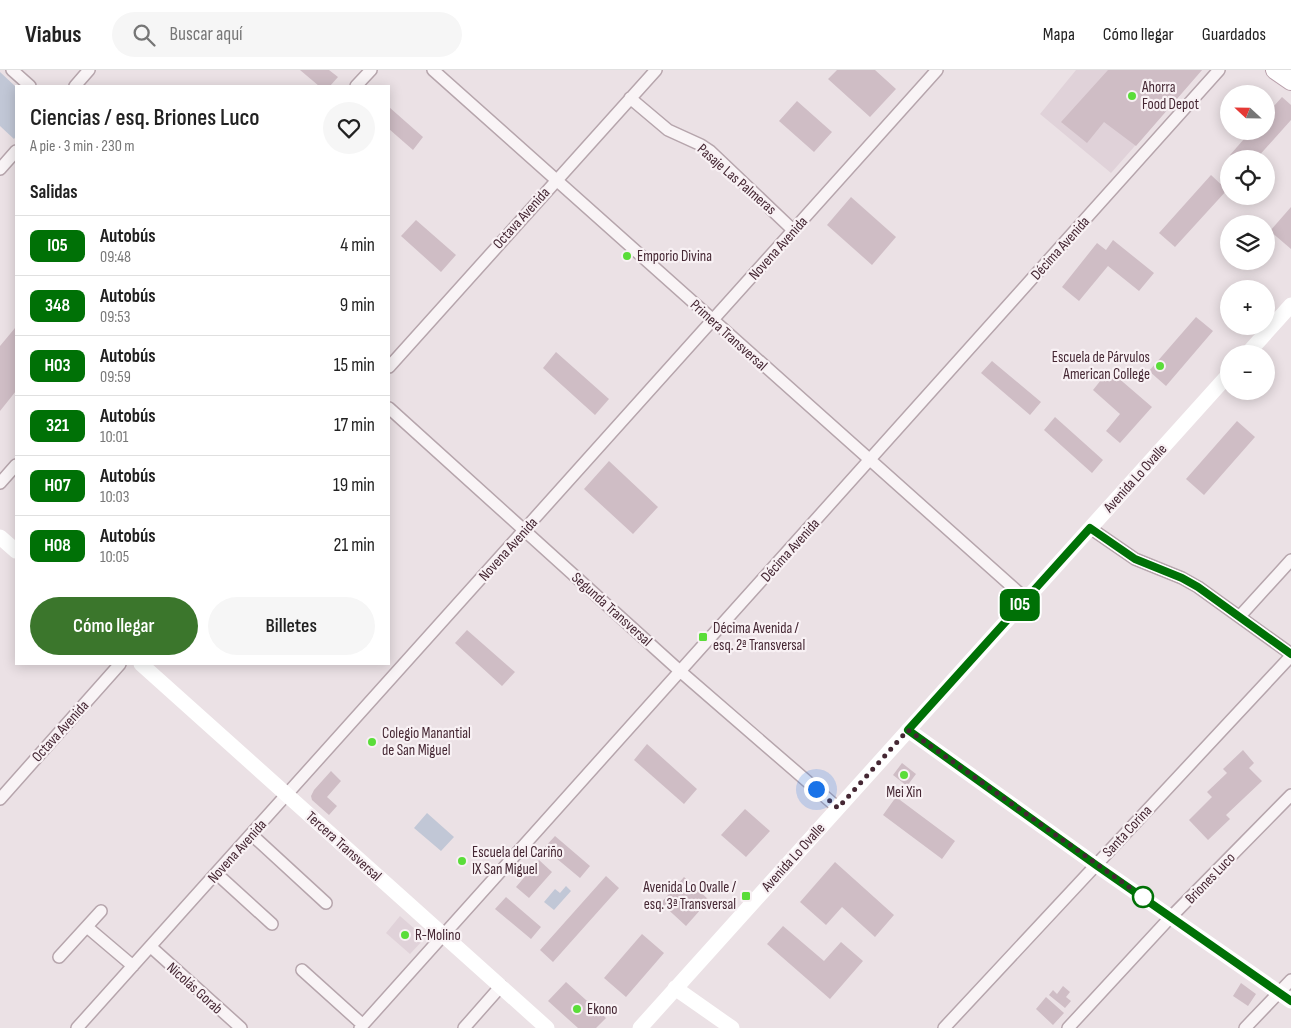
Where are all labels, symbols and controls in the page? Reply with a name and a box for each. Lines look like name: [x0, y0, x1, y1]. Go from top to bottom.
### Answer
search box: [112, 12, 462, 57]
text: Viabus: [25, 20, 82, 49]
icon: search: [130, 21, 158, 49]
text: Buscar aquí: [170, 23, 243, 46]
text: Mapa: [1043, 24, 1075, 45]
text: Cómo llegar: [1103, 24, 1174, 45]
text: Guardados: [1202, 24, 1266, 45]
place label: Ahorra Food Depot: [1141, 78, 1199, 114]
north arrow: [1220, 85, 1275, 140]
map controls: [1220, 85, 1275, 400]
marker: Ahorra Food Depot: [1126, 90, 1138, 102]
button: heart: [323, 102, 375, 154]
text: Ciencias / esq. Briones Luco: [30, 103, 260, 132]
text: A pie · 3 min · 230 m: [30, 137, 135, 156]
street label: Pasaje Las Palmeras: [693, 140, 780, 219]
button: locate: [1220, 150, 1275, 205]
text: Salidas: [30, 181, 78, 204]
street label: Octava Avenida: [489, 183, 554, 253]
street label: Novena Avenida: [745, 212, 812, 284]
street label: Décima Avenida: [1027, 212, 1094, 284]
button: layers: [1220, 215, 1275, 270]
text: Autobús: [100, 225, 156, 248]
text: 4 min: [340, 234, 375, 257]
text: I05: [47, 235, 68, 256]
place label: Emporio Divina: [637, 247, 712, 266]
text: 09:48: [100, 248, 131, 267]
marker: Emporio Divina: [621, 250, 633, 262]
button: +: [1220, 280, 1275, 335]
text: Autobús: [100, 285, 156, 308]
text: 9 min: [340, 294, 375, 317]
text: 348: [45, 295, 70, 316]
street label: Primera Transversal: [686, 296, 771, 375]
text: 09:53: [100, 308, 130, 327]
text: Autobús: [100, 345, 156, 368]
button: −: [1220, 345, 1275, 400]
place label: Escuela de Párvulos American College: [1052, 348, 1150, 384]
text: 15 min: [334, 354, 375, 377]
text: H03: [44, 355, 71, 376]
marker: Escuela de Párvulos American College: [1154, 360, 1166, 372]
text: 09:59: [100, 368, 131, 387]
text: Autobús: [100, 405, 156, 428]
text: 17 min: [334, 414, 375, 437]
text: 321: [46, 415, 69, 436]
text: 10:01: [100, 428, 128, 447]
street label: Avenida Lo Ovalle: [1099, 440, 1171, 517]
text: Autobús: [100, 465, 156, 488]
text: 19 min: [333, 474, 375, 497]
text: H07: [45, 475, 71, 496]
text: 10:03: [100, 488, 129, 507]
street label: Novena Avenida: [475, 513, 542, 585]
street label: Décima Avenida: [757, 514, 824, 586]
text: Autobús: [100, 525, 156, 548]
text: 21 min: [334, 534, 375, 557]
text: H08: [44, 535, 71, 556]
text: 10:05: [100, 548, 129, 567]
street label: Segunda Transversal: [567, 568, 656, 650]
line badge: I05: [991, 589, 1049, 621]
text: I05: [1010, 594, 1030, 615]
button: Cómo llegar: [30, 597, 198, 655]
button: Billetes: [208, 597, 375, 655]
place label: Décima Avenida / esq. 2ª Transversal: [713, 619, 805, 655]
marker: Décima Avenida / esq. 2ª Transversal: [697, 631, 709, 643]
street label: Octava Avenida: [28, 696, 93, 766]
place label: Colegio Manantial de San Miguel: [382, 724, 471, 760]
marker: Colegio Manantial de San Miguel: [366, 736, 378, 748]
marker: Mei Xin: [898, 769, 910, 781]
your location: [804, 777, 829, 802]
place label: Mei Xin: [886, 783, 922, 802]
street label: Santa Corina: [1099, 801, 1156, 861]
street label: Tercera Transversal: [302, 807, 386, 885]
street label: Novena Avenida: [204, 815, 271, 887]
street label: Avenida Lo Ovalle: [757, 819, 829, 896]
place label: Escuela del Cariño IX San Miguel: [472, 843, 563, 879]
street label: Briones Luco: [1181, 849, 1239, 908]
marker: Escuela del Cariño IX San Miguel: [456, 855, 468, 867]
place label: Avenida Lo Ovalle / esq. 3ª Transversal: [642, 878, 737, 914]
unlabelled marker: [1132, 886, 1154, 908]
marker: Avenida Lo Ovalle / esq. 3ª Transversal: [740, 890, 752, 902]
place label: R-Molino: [415, 926, 461, 945]
marker: R-Molino: [399, 929, 411, 941]
street label: Nicolás Gorab: [163, 958, 227, 1018]
place label: Ekono: [587, 1000, 618, 1019]
marker: Ekono: [571, 1003, 583, 1015]

